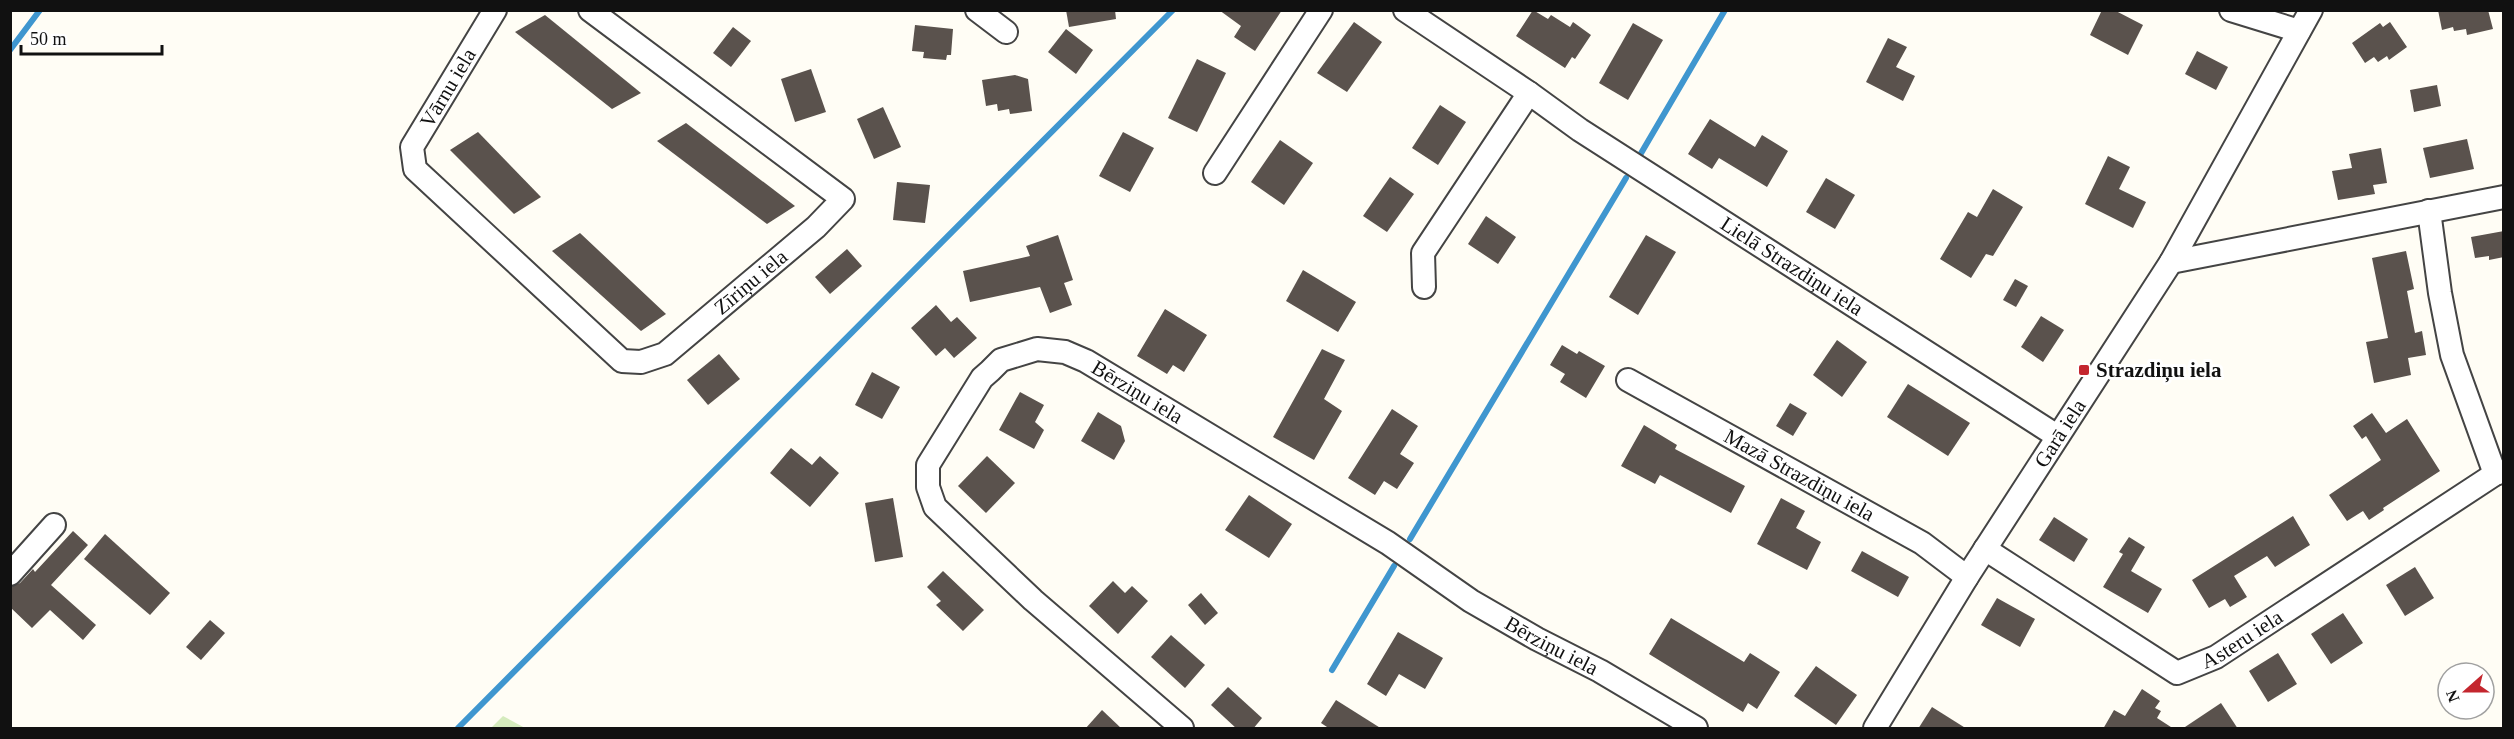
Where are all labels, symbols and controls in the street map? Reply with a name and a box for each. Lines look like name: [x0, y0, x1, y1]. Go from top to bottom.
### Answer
scale bar: [21, 18, 162, 56]
text: 50 m: [30, 29, 67, 49]
street label: Vārnu iela: [415, 44, 481, 132]
street label: Lielā Strazdiņu iela: [1716, 211, 1868, 321]
street label: Zīriņu iela: [709, 244, 793, 319]
street label: Bērziņu iela: [1088, 355, 1188, 429]
place label: Strazdiņu iela: [2096, 358, 2222, 383]
marker: Strazdiņu iela: [2077, 363, 2091, 377]
street label: Garā iela: [2029, 394, 2091, 472]
street label: Mazā Strazdiņu iela: [1720, 424, 1879, 527]
street label: Asteru iela: [2198, 604, 2288, 674]
street label: Bērziņu iela: [1501, 611, 1603, 680]
north arrow: [2436, 661, 2496, 721]
text: N: [2442, 687, 2462, 705]

